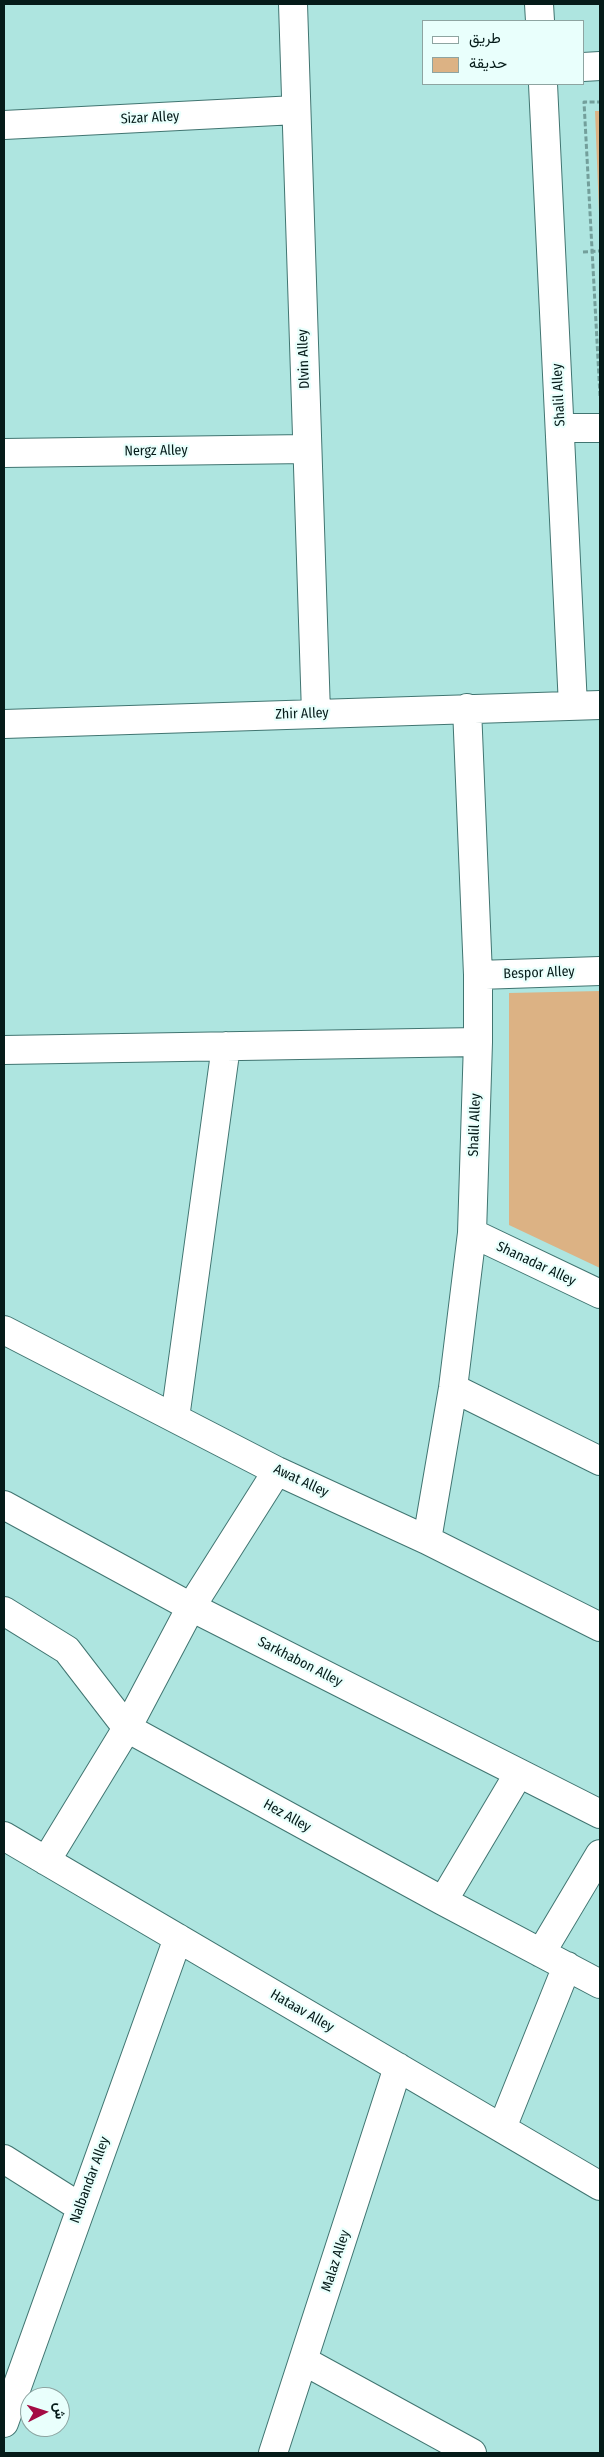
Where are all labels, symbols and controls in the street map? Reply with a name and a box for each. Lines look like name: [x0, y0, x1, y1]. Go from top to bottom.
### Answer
legend: [422, 20, 584, 85]
text: طريق: [469, 29, 501, 47]
text: حديقة: [469, 54, 507, 72]
street label: Sizar Alley: [120, 108, 180, 128]
street label: Dlvin Alley: [295, 329, 313, 389]
street label: Shalil Alley: [549, 363, 569, 427]
street label: Nergz Alley: [124, 442, 188, 460]
street label: Zhir Alley: [275, 705, 329, 723]
street label: Bespor Alley: [503, 963, 575, 983]
street label: Shalil Alley: [466, 1093, 484, 1157]
street label: Shanadar Alley: [494, 1238, 578, 1290]
street label: Awat Alley: [271, 1461, 331, 1501]
street label: Sarkhabon Alley: [255, 1633, 345, 1691]
street label: Hez Alley: [260, 1796, 314, 1836]
street label: Hataav Alley: [267, 1986, 337, 2036]
street label: Nalbandar Alley: [67, 2134, 113, 2226]
street label: Malaz Alley: [318, 2228, 354, 2294]
north arrow: [20, 2387, 70, 2437]
text: ش: [50, 2402, 69, 2420]

